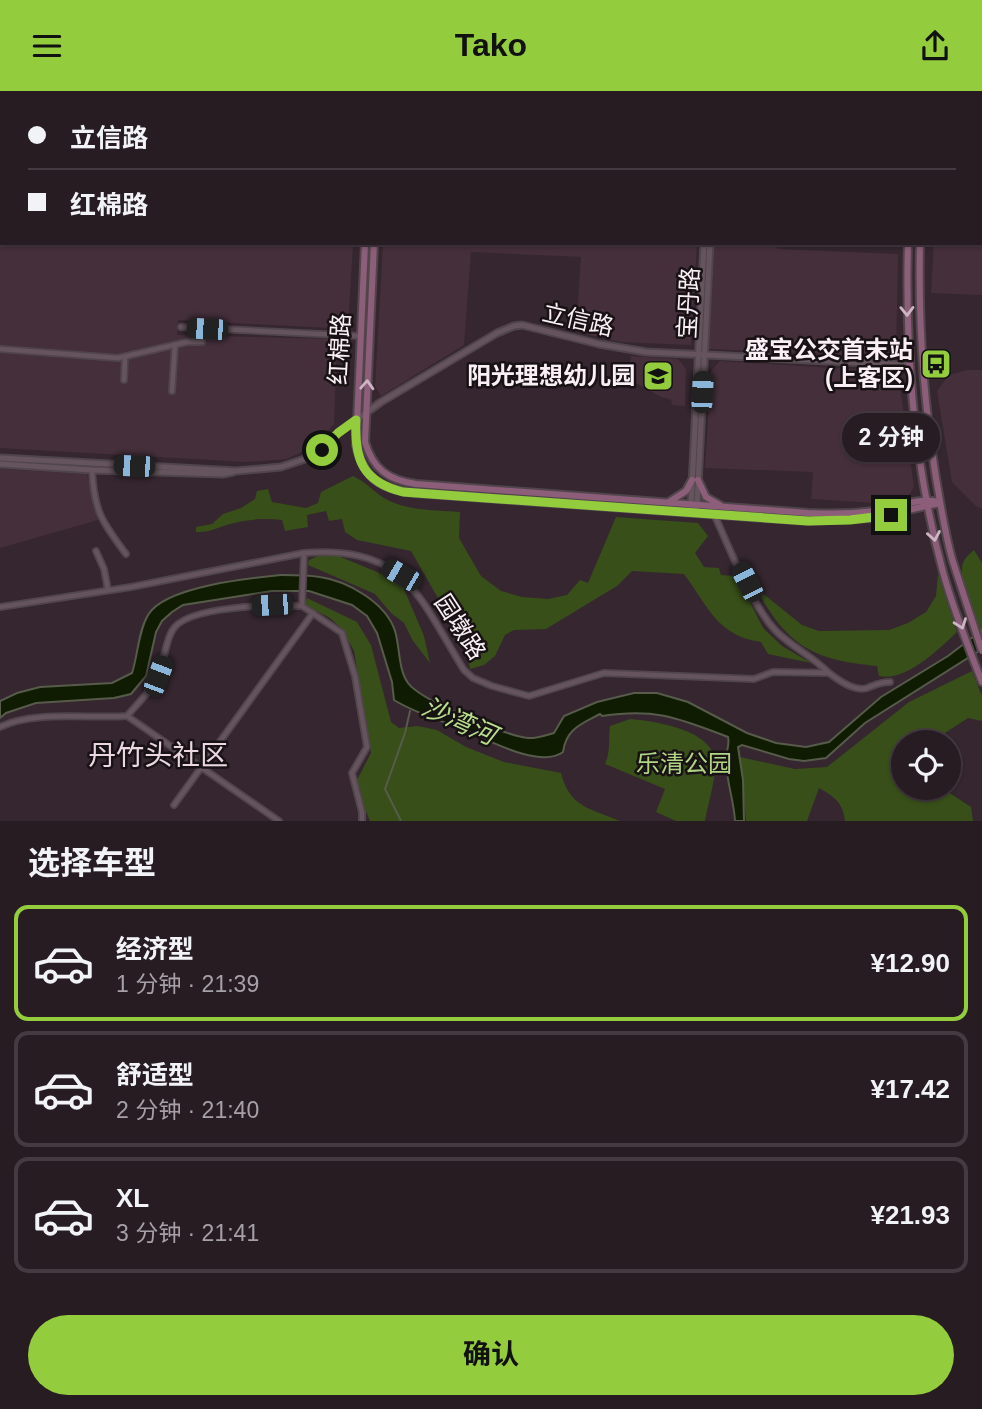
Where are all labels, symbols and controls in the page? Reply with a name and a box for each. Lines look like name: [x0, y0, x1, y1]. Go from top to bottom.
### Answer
icon: menu: [28, 27, 66, 65]
text: Tako: [455, 27, 527, 63]
icon: share: [916, 27, 954, 65]
text: 立信路: [70, 123, 148, 153]
text: 红棉路: [70, 190, 148, 220]
street label: 宝丹路: [673, 266, 704, 340]
street label: 立信路: [540, 298, 616, 341]
one-way arrow: [899, 307, 915, 317]
street label: 红棉路: [324, 312, 355, 386]
car: [186, 317, 229, 341]
place label: 盛宝公交首末站 (上客区): [745, 336, 913, 391]
bus stop icon: 盛宝公交首末站 (上客区): [919, 347, 953, 381]
school or university icon: 阳光理想幼儿园: [641, 359, 675, 393]
place label: 阳光理想幼儿园: [467, 362, 635, 389]
car: [691, 370, 714, 414]
one-way arrow: [359, 379, 374, 390]
callout: 2 分钟: [842, 413, 940, 463]
text: 2 分钟: [858, 424, 924, 450]
route start: [306, 434, 338, 466]
car: [113, 455, 156, 477]
route end: [875, 499, 907, 531]
one-way arrow: [926, 530, 941, 542]
car: [378, 555, 425, 595]
car: [729, 559, 766, 605]
street label: 园墩路: [429, 589, 491, 664]
car: [251, 593, 294, 617]
one-way arrow: [952, 618, 966, 630]
car: [141, 653, 176, 699]
water label: 沙湾河: [417, 691, 505, 753]
map controls: [891, 730, 961, 800]
button: locate: [891, 730, 961, 800]
district label: 丹竹头社区: [88, 740, 228, 771]
park label: 乐清公园: [636, 750, 732, 777]
text: 选择车型: [28, 845, 156, 881]
icon: car: [32, 932, 95, 995]
text: 经济型: [116, 934, 194, 964]
text: ¥12.90: [870, 948, 950, 978]
text: 1 分钟 · 21:39: [116, 971, 259, 997]
icon: car: [32, 1058, 95, 1121]
text: 舒适型: [116, 1060, 194, 1090]
text: ¥17.42: [870, 1074, 950, 1104]
text: 2 分钟 · 21:40: [116, 1097, 259, 1123]
text: XL: [116, 1183, 149, 1213]
icon: car: [32, 1184, 95, 1247]
text: ¥21.93: [870, 1200, 950, 1230]
text: 3 分钟 · 21:41: [116, 1220, 259, 1246]
button: 确认: [28, 1315, 954, 1395]

